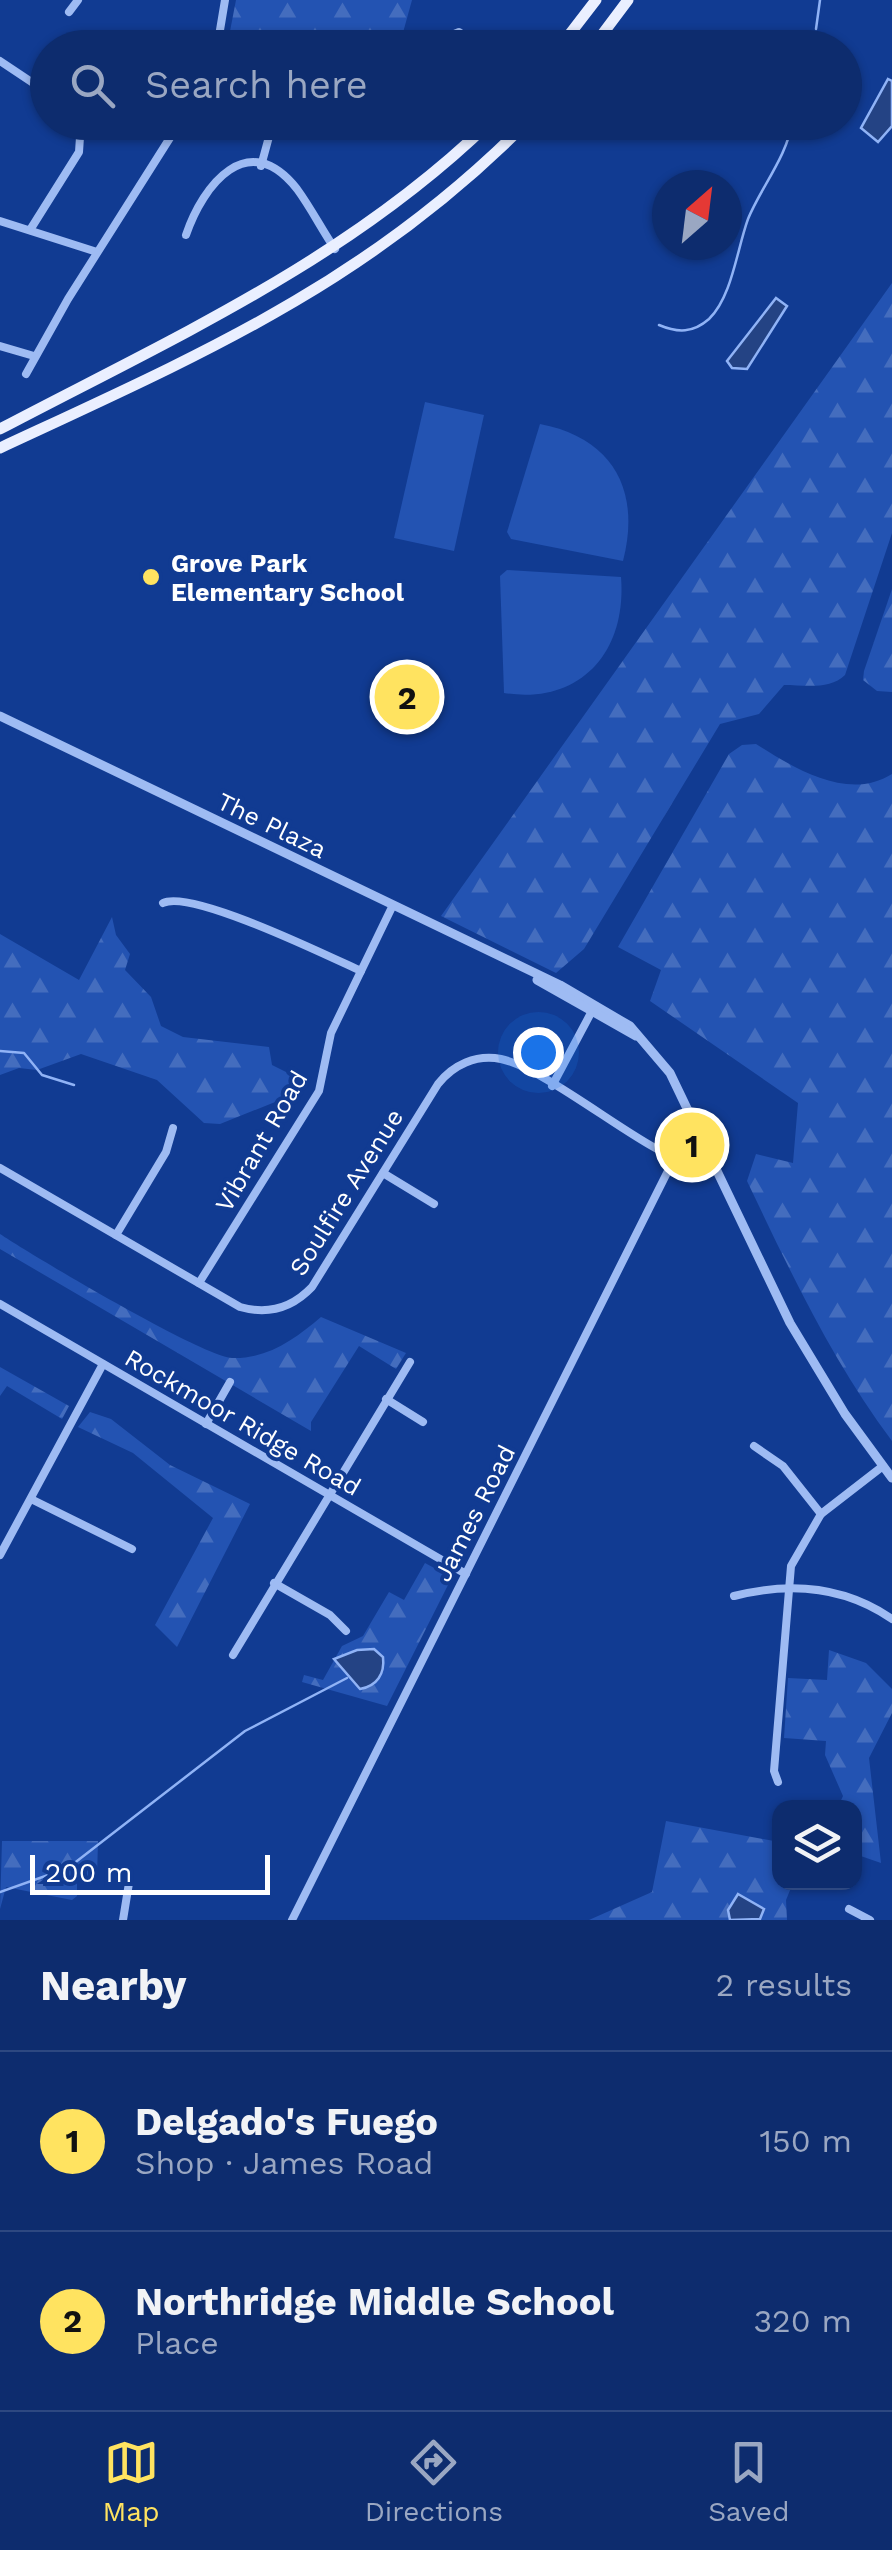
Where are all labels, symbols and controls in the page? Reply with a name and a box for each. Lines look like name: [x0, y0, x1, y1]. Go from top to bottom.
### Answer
search box: [30, 30, 862, 140]
icon: search: [65, 58, 120, 113]
text: Search here: [145, 63, 368, 107]
north arrow: [652, 170, 742, 260]
place label: Grove Park Elementary School: [171, 549, 405, 607]
marker: Grove Park Elementary School: [140, 566, 162, 588]
pin: 2: [374, 660, 440, 734]
street label: The Plaza: [213, 787, 331, 864]
your location: [513, 1027, 564, 1078]
street label: Vibrant Road: [209, 1066, 313, 1217]
street label: Soulfire Avenue: [284, 1104, 409, 1281]
pin: 1: [660, 1108, 724, 1182]
street label: Rockmoor Ridge Road: [120, 1343, 366, 1502]
street label: James Road: [428, 1440, 521, 1586]
map controls: [772, 1800, 862, 1890]
button: layers: [772, 1800, 862, 1890]
scale bar: [30, 1850, 270, 1894]
text: 200 m: [45, 1856, 132, 1889]
text: Nearby: [40, 1961, 187, 2010]
text: 2 results: [715, 1966, 852, 2004]
text: Delgado's Fuego: [135, 2100, 438, 2144]
text: 1: [66, 2122, 79, 2160]
text: 150 m: [760, 2122, 852, 2160]
text: Shop · James Road: [135, 2144, 433, 2182]
text: Northridge Middle School: [135, 2280, 614, 2324]
text: 2: [63, 2302, 82, 2340]
text: 320 m: [753, 2302, 852, 2340]
text: Place: [135, 2324, 219, 2362]
tab: Map: [103, 2435, 160, 2528]
tab: Directions: [365, 2435, 503, 2528]
tab: Saved: [708, 2435, 789, 2528]

